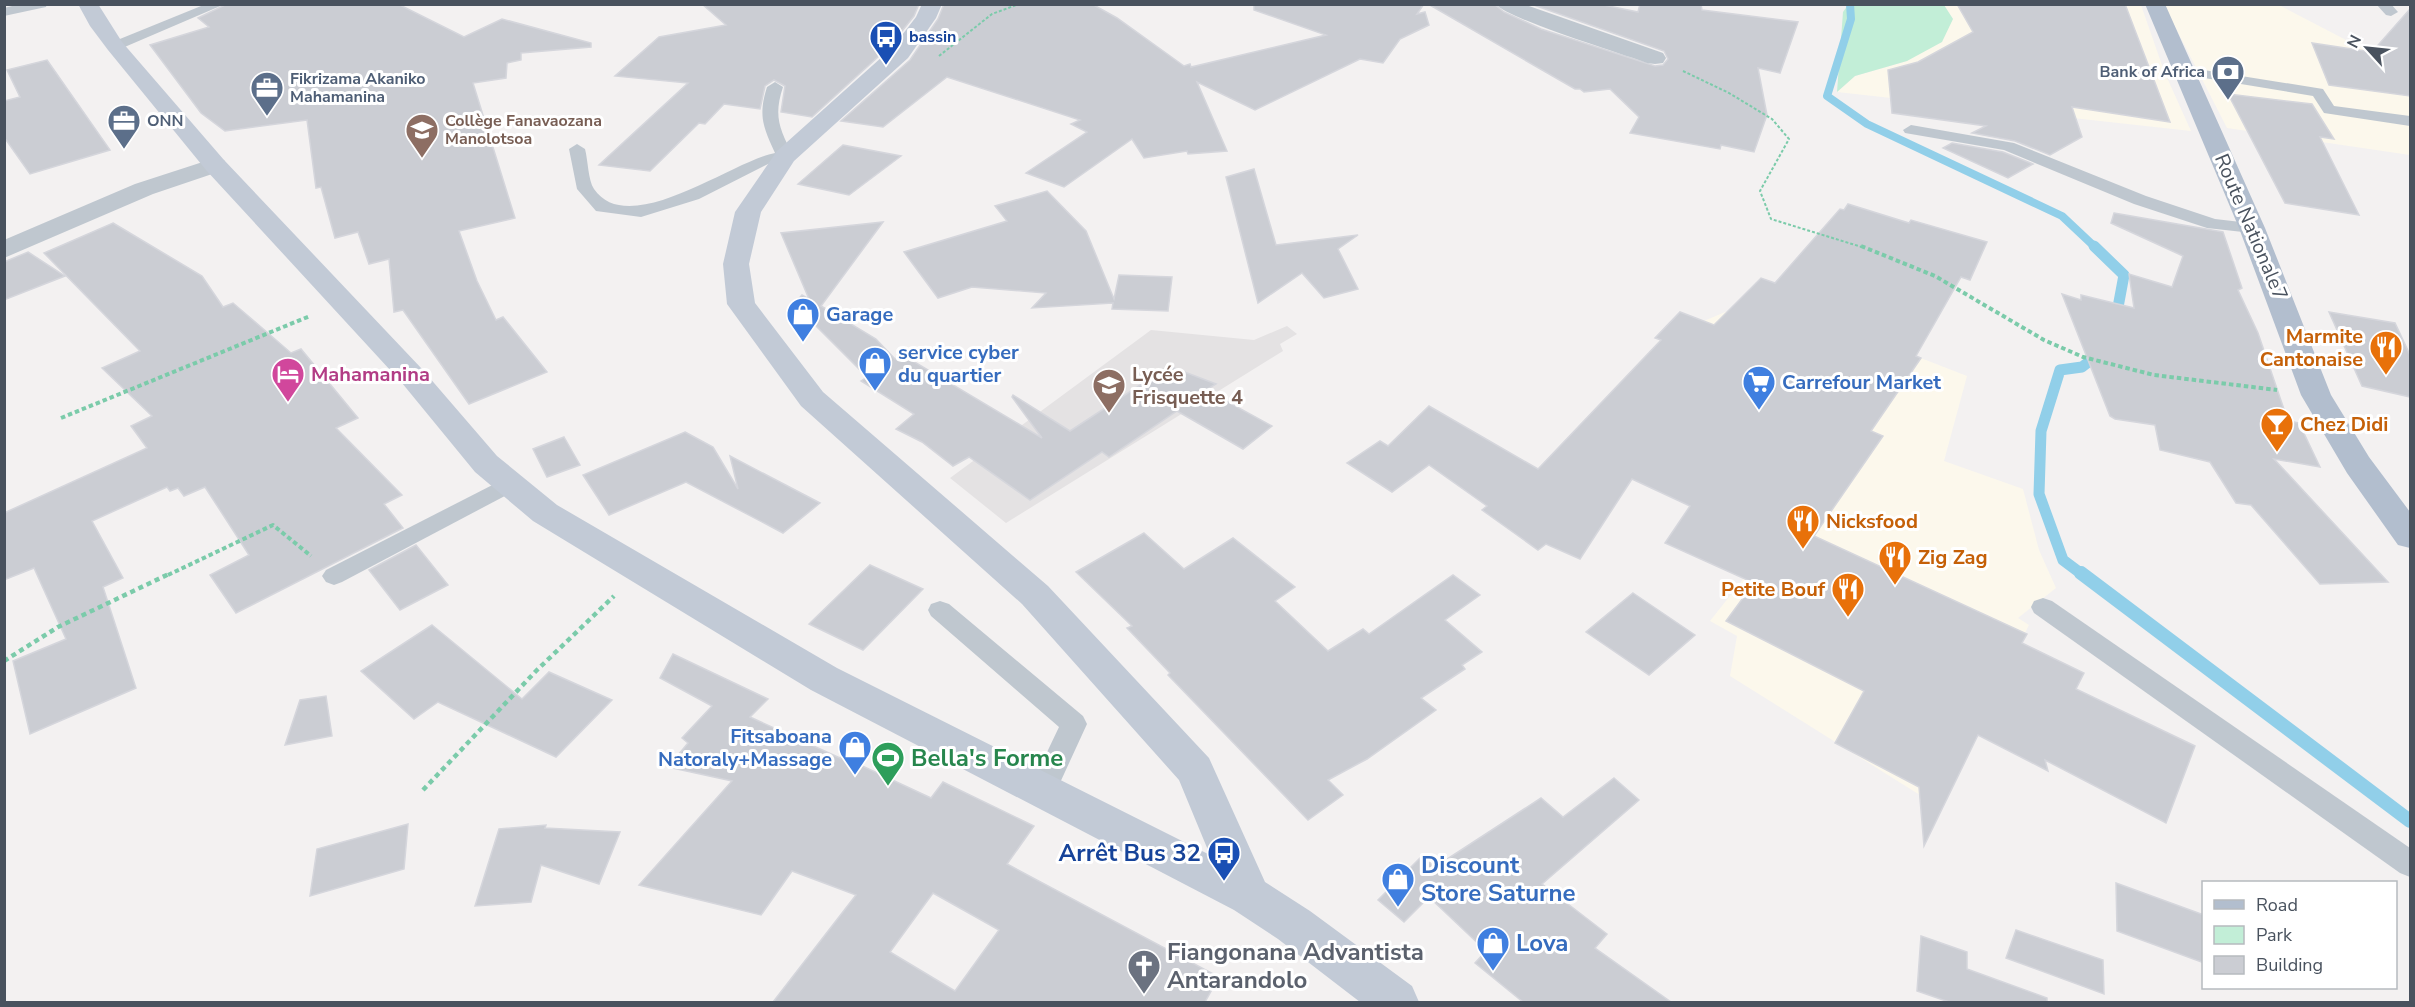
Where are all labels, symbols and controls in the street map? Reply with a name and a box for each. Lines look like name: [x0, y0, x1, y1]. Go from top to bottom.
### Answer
north arrow: [2337, 18, 2397, 78]
bus stop icon: bassin: [868, 19, 904, 66]
place label: bassin: [909, 26, 956, 48]
text: N: [2342, 31, 2367, 52]
bank icon: Bank of Africa: [2210, 54, 2246, 101]
place label: Bank of Africa: [2100, 61, 2205, 83]
place label: Fikrizama Akaniko Mahamanina: [290, 68, 426, 108]
office icon: Fikrizama Akaniko Mahamanina: [249, 70, 285, 117]
office icon: ONN: [106, 103, 142, 150]
place label: ONN: [147, 110, 184, 132]
place label: Collège Fanavaozana Manolotsoa: [445, 110, 602, 150]
school or university icon: Collège Fanavaozana Manolotsoa: [404, 112, 440, 159]
street label: Route Nationale7: [2208, 150, 2294, 304]
shop icon: Garage: [785, 296, 821, 343]
place label: Garage: [826, 301, 893, 328]
place label: Marmite Cantonaise: [2260, 323, 2363, 373]
restaurant icon: Marmite Cantonaise: [2368, 329, 2404, 376]
place label: service cyber du quartier: [898, 339, 1019, 389]
shop icon: service cyber du quartier: [857, 345, 893, 392]
hotel icon: Mahamanina: [270, 356, 306, 403]
place label: Mahamanina: [311, 361, 430, 388]
place label: Lycée Frisquette 4: [1132, 361, 1243, 411]
supermarket icon: Carrefour Market: [1741, 364, 1777, 411]
school or university icon: Lycée Frisquette 4: [1091, 367, 1127, 414]
place label: Carrefour Market: [1782, 369, 1941, 396]
bar icon: Chez Didi: [2259, 406, 2295, 453]
place label: Chez Didi: [2300, 411, 2388, 438]
restaurant icon: Nicksfood: [1785, 503, 1821, 550]
place label: Nicksfood: [1826, 508, 1918, 535]
restaurant icon: Zig Zag: [1877, 539, 1913, 586]
place label: Zig Zag: [1918, 544, 1988, 571]
restaurant icon: Petite Bouf: [1830, 571, 1866, 618]
place label: Petite Bouf: [1721, 576, 1826, 603]
place label: Fitsaboana Natoraly+Massage: [658, 723, 832, 773]
shop icon: Fitsaboana Natoraly+Massage: [837, 729, 873, 776]
sports icon: Bella's Forme: [870, 740, 906, 787]
place label: Bella's Forme: [911, 742, 1063, 774]
bus stop icon: Arrêt Bus 32: [1206, 835, 1242, 882]
place label: Arrêt Bus 32: [1058, 837, 1201, 869]
place label: Discount Store Saturne: [1421, 849, 1576, 909]
shop icon: Discount Store Saturne: [1380, 861, 1416, 908]
legend: [2202, 881, 2397, 989]
text: Road: [2256, 893, 2298, 917]
text: Park: [2256, 923, 2293, 947]
shop icon: Lova: [1475, 925, 1511, 972]
place label: Lova: [1516, 927, 1569, 959]
place label: Fiangonana Advantista Antarandolo: [1167, 936, 1424, 996]
church icon: Fiangonana Advantista Antarandolo: [1126, 948, 1162, 995]
text: Building: [2256, 953, 2323, 977]

